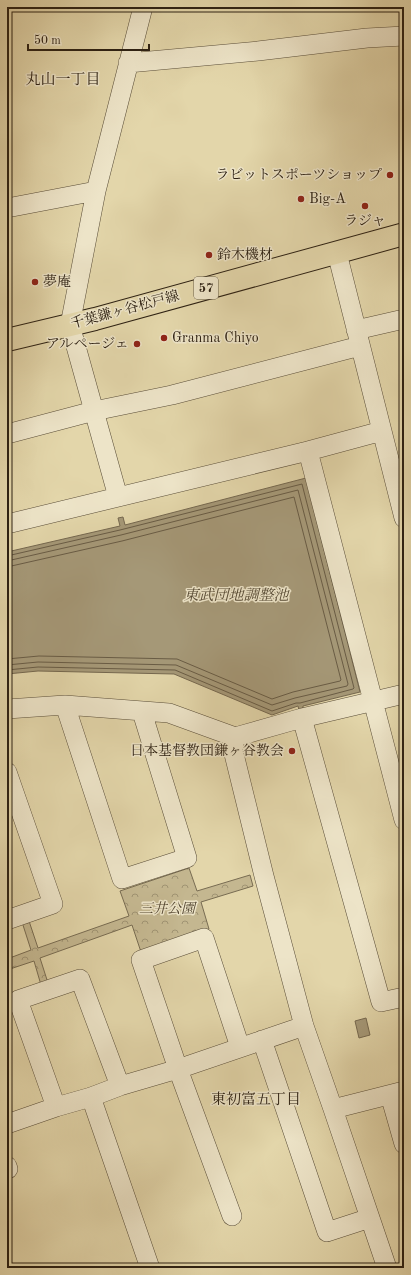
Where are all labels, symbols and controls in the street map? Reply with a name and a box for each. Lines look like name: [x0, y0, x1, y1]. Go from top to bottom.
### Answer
scale bar: [28, 26, 149, 52]
text: 50 m: [34, 34, 61, 47]
district label: 丸山一丁目: [25, 71, 101, 88]
place label: ラビットスポーツショップ: [216, 168, 382, 182]
marker: ラビットスポーツショップ: [385, 170, 395, 180]
place label: Big-A: [309, 192, 346, 206]
marker: Big-A: [296, 194, 306, 204]
marker: ラジャ: [360, 201, 370, 211]
place label: ラジャ: [344, 213, 386, 228]
place label: 鈴木機材: [217, 247, 273, 262]
marker: 鈴木機材: [204, 250, 214, 260]
place label: 夢庵: [43, 274, 71, 289]
marker: 夢庵: [30, 277, 40, 287]
road number: 57: [194, 277, 218, 299]
street label: 千葉鎌ヶ谷松戸線: [69, 288, 181, 331]
place label: Granma Chiyo: [172, 331, 259, 345]
marker: Granma Chiyo: [159, 333, 169, 343]
place label: アルページェ: [46, 336, 129, 351]
marker: アルページェ: [132, 339, 142, 349]
water label: 東武団地調整池: [183, 587, 290, 604]
place label: 日本基督教団鎌ヶ谷教会: [130, 743, 284, 758]
marker: 日本基督教団鎌ヶ谷教会: [287, 746, 297, 756]
park label: 三井公園: [139, 901, 197, 916]
district label: 東初富五丁目: [211, 1091, 301, 1108]

